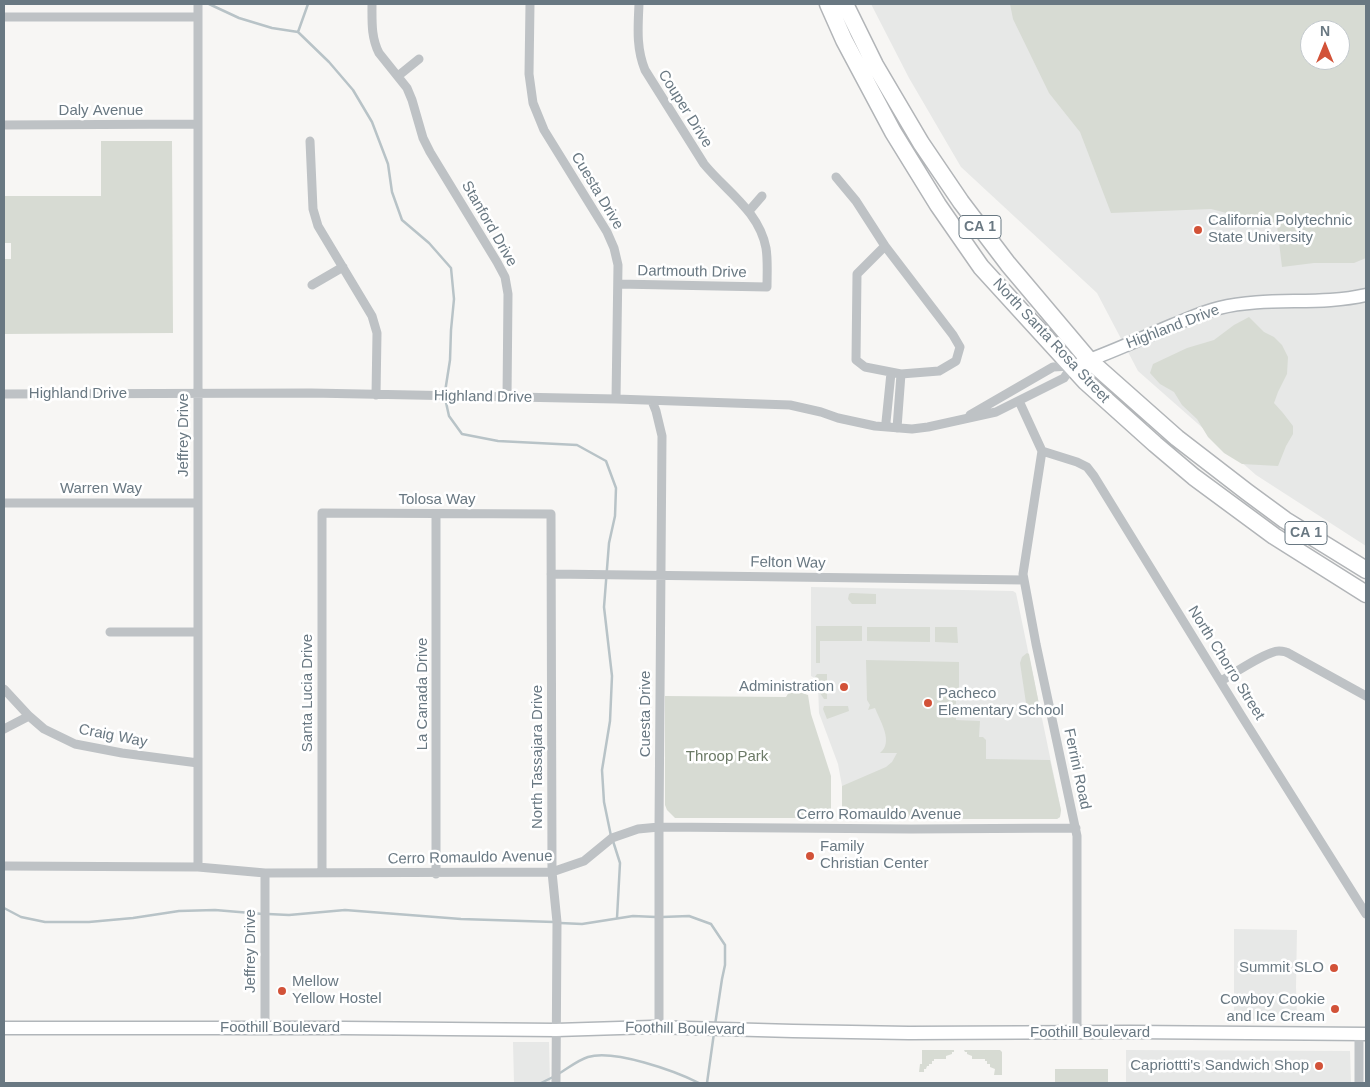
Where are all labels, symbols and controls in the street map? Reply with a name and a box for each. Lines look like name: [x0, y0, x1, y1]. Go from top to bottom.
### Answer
north arrow: [1300, 20, 1350, 70]
text: N: [1320, 23, 1330, 39]
street label: Couper Drive: [654, 67, 716, 151]
street label: Daly Avenue: [59, 102, 143, 120]
street label: Cuesta Drive: [567, 149, 627, 233]
street label: Stanford Drive: [457, 178, 521, 270]
place label: California Polytechnic State University: [1208, 212, 1352, 247]
road number: CA 1: [959, 216, 1001, 238]
marker: California Polytechnic State University: [1192, 224, 1204, 236]
street label: Dartmouth Drive: [637, 262, 747, 282]
street label: North Santa Rosa Street: [989, 275, 1113, 407]
street label: Highland Drive: [1124, 301, 1222, 353]
street label: Highland Drive: [29, 385, 127, 403]
street label: Highland Drive: [434, 387, 532, 407]
street label: Jeffrey Drive: [175, 393, 193, 477]
street label: Warren Way: [60, 480, 142, 498]
street label: Tolosa Way: [399, 491, 475, 509]
road number: CA 1: [1285, 522, 1327, 544]
street label: Felton Way: [750, 553, 826, 573]
street label: North Chorro Street: [1184, 603, 1268, 723]
street label: Santa Lucia Drive: [299, 634, 317, 752]
street label: La Canada Drive: [414, 638, 432, 750]
street label: Cuesta Drive: [637, 671, 655, 757]
place label: Administration: [739, 678, 834, 696]
marker: Administration: [838, 681, 850, 693]
street label: North Tassajara Drive: [529, 685, 547, 829]
place label: Pacheco Elementary School: [938, 685, 1064, 720]
marker: Pacheco Elementary School: [922, 697, 934, 709]
street label: Craig Way: [77, 721, 149, 751]
street label: Ferrini Road: [1060, 727, 1094, 811]
park label: Throop Park: [686, 748, 768, 766]
street label: Cerro Romauldo Avenue: [797, 806, 961, 824]
place label: Family Christian Center: [820, 838, 928, 873]
street label: Cerro Romauldo Avenue: [387, 848, 553, 868]
marker: Family Christian Center: [804, 850, 816, 862]
street label: Jeffrey Drive: [242, 909, 260, 993]
place label: Summit SLO: [1239, 959, 1324, 977]
marker: Summit SLO: [1328, 962, 1340, 974]
place label: Mellow Yellow Hostel: [292, 973, 381, 1008]
marker: Mellow Yellow Hostel: [276, 985, 288, 997]
place label: Cowboy Cookie and Ice Cream: [1220, 991, 1325, 1026]
marker: Cowboy Cookie and Ice Cream: [1329, 1003, 1341, 1015]
street label: Foothill Boulevard: [220, 1019, 340, 1037]
street label: Foothill Boulevard: [625, 1019, 745, 1039]
street label: Foothill Boulevard: [1030, 1024, 1150, 1042]
place label: Capriottti's Sandwich Shop: [1130, 1057, 1309, 1075]
marker: Capriottti's Sandwich Shop: [1313, 1060, 1325, 1072]

